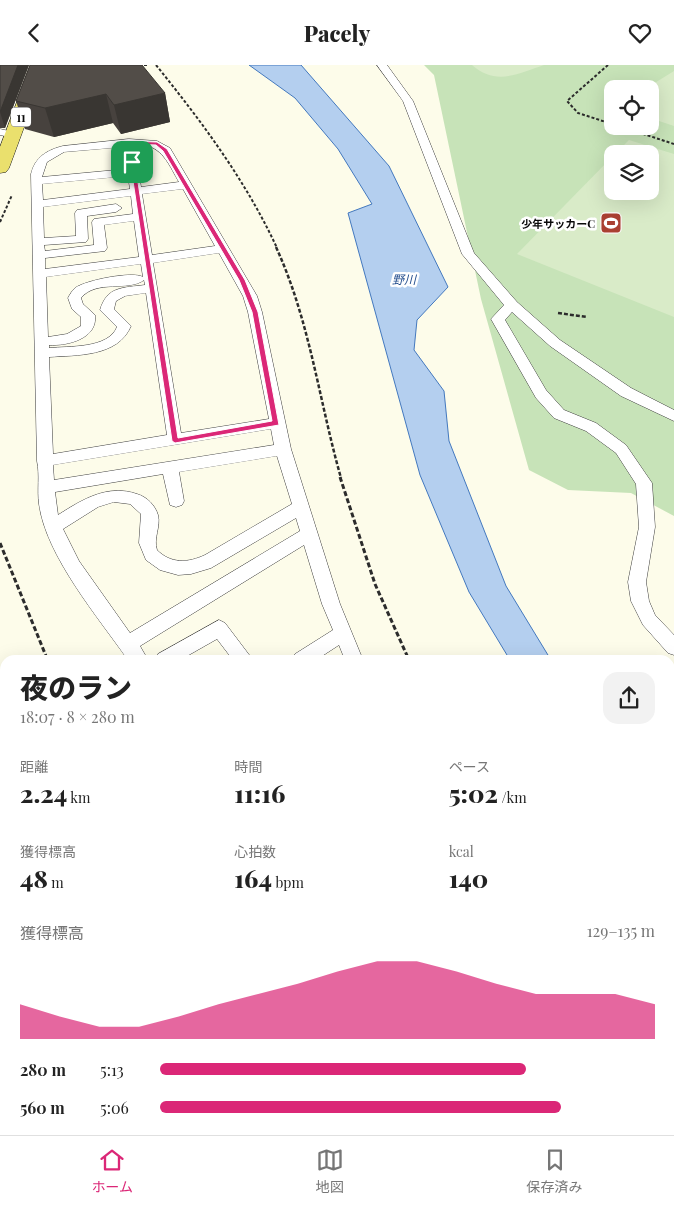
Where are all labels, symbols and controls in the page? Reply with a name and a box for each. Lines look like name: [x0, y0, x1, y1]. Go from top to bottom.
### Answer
text: Pacely: [304, 18, 370, 48]
icon: back: [20, 19, 48, 47]
icon: heart: [626, 19, 654, 47]
map controls: [604, 80, 659, 200]
button: locate: [604, 80, 659, 135]
road number: 11: [11, 107, 31, 127]
pin: [111, 141, 153, 183]
button: layers: [604, 145, 659, 200]
icon: arrive: [118, 148, 146, 176]
sports icon: 少年サッカーC: [599, 211, 623, 235]
place label: 少年サッカーC: [521, 216, 595, 231]
water label: 野川: [392, 271, 418, 287]
text: 夜のラン: [20, 668, 132, 705]
button: share: [603, 672, 655, 724]
text: 18:07 · 8 × 280 m: [20, 706, 135, 727]
text: 距離: [20, 757, 48, 776]
text: 時間: [234, 757, 262, 776]
text: ペース: [449, 757, 490, 776]
text: 2.24: [20, 776, 67, 809]
text: 11:16: [234, 776, 285, 809]
text: 5:02: [449, 776, 498, 809]
text: km: [67, 788, 90, 807]
text: /km: [498, 788, 527, 807]
text: 獲得標高: [20, 842, 76, 861]
text: 心拍数: [234, 842, 276, 861]
text: kcal: [449, 842, 474, 861]
text: 48: [20, 861, 48, 894]
text: 164: [234, 861, 272, 894]
text: 140: [449, 861, 488, 894]
text: m: [48, 873, 64, 892]
text: bpm: [272, 873, 304, 892]
text: 129–135 m: [587, 920, 655, 941]
text: 獲得標高: [20, 922, 84, 943]
text: 280 m: [20, 1059, 66, 1080]
text: 5:13: [100, 1059, 124, 1080]
text: 560 m: [20, 1097, 65, 1118]
text: 5:06: [100, 1097, 129, 1118]
tab: ホーム: [91, 1146, 133, 1196]
tab: 地図: [316, 1146, 344, 1196]
tab: 保存済み: [527, 1146, 583, 1196]

